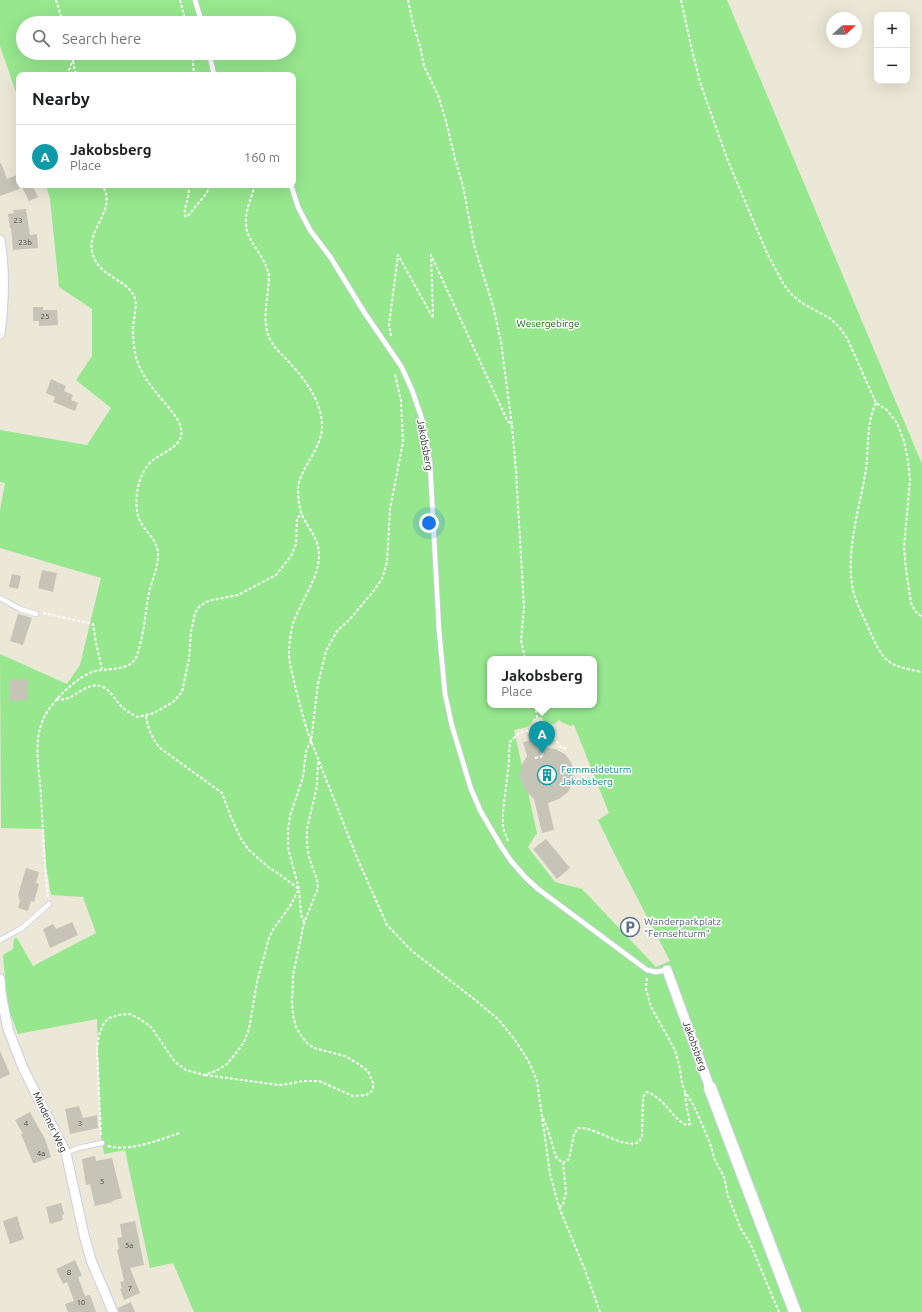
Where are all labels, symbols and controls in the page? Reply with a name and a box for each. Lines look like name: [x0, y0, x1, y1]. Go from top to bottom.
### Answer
north arrow: [826, 12, 862, 48]
map controls: [874, 12, 910, 84]
button: +: [874, 12, 910, 48]
search box: [16, 16, 296, 60]
icon: search: [30, 27, 52, 49]
text: Search here: [62, 30, 141, 47]
button: −: [874, 48, 910, 84]
text: Nearby: [32, 89, 90, 108]
text: Jakobsberg: [70, 141, 151, 158]
text: A: [40, 150, 50, 164]
text: 160 m: [244, 150, 280, 164]
text: Place: [70, 158, 101, 172]
house number: 23: [13, 216, 23, 225]
house number: 23b: [18, 238, 32, 247]
house number: 25: [40, 312, 50, 321]
park label: Wesergebirge: [517, 318, 579, 329]
street label: Jakobsberg: [415, 419, 435, 471]
your location: [419, 513, 439, 533]
popup: [487, 656, 597, 708]
text: Jakobsberg: [501, 667, 583, 684]
text: Place: [501, 684, 532, 698]
pin: A: [529, 721, 555, 754]
building icon: Fernmeldeturm Jakobsberg: [536, 764, 558, 786]
place label: Fernmeldeturm Jakobsberg: [561, 764, 631, 787]
parking icon: Wanderparkplatz "Fernsehturm": [619, 916, 641, 938]
place label: Wanderparkplatz "Fernsehturm": [644, 916, 721, 939]
street label: Jakobsberg: [681, 1020, 709, 1072]
street label: Mindener Weg: [31, 1090, 69, 1154]
house number: 4: [24, 1119, 29, 1128]
house number: 3: [78, 1119, 82, 1128]
house number: 4a: [37, 1149, 45, 1158]
house number: 5: [100, 1177, 104, 1186]
house number: 5a: [125, 1241, 133, 1250]
house number: 8: [67, 1268, 72, 1277]
house number: 7: [128, 1284, 132, 1293]
house number: 10: [76, 1298, 86, 1307]

